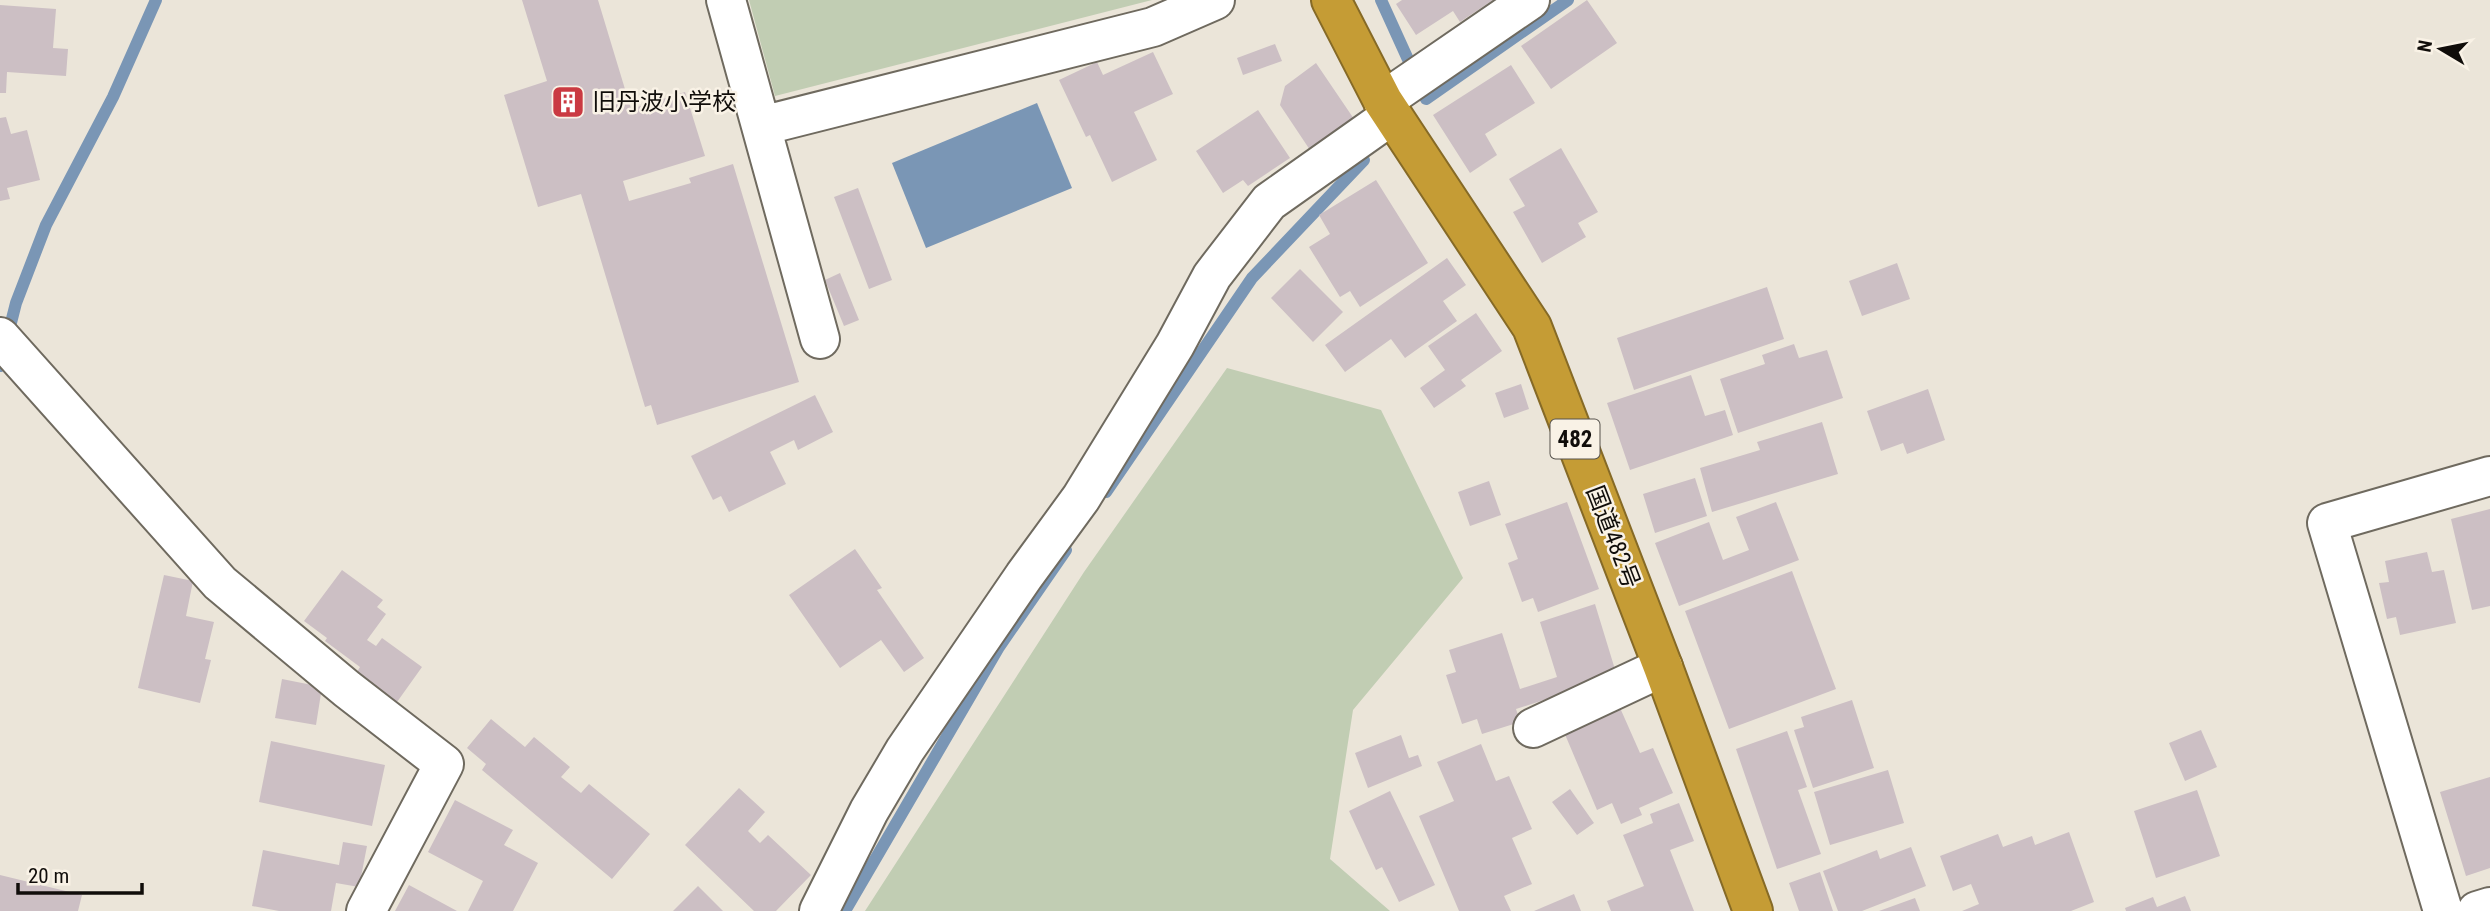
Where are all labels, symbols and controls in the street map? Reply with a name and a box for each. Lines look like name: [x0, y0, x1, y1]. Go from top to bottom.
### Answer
north arrow: [2406, 14, 2476, 84]
text: N: [2412, 38, 2437, 54]
building icon: 旧丹波小学校: [549, 83, 587, 121]
place label: 旧丹波小学校: [592, 88, 736, 116]
road number: 482: [1550, 420, 1600, 458]
street label: 国道482号: [1581, 482, 1645, 592]
scale bar: [18, 852, 142, 896]
text: 20 m: [28, 864, 69, 888]

